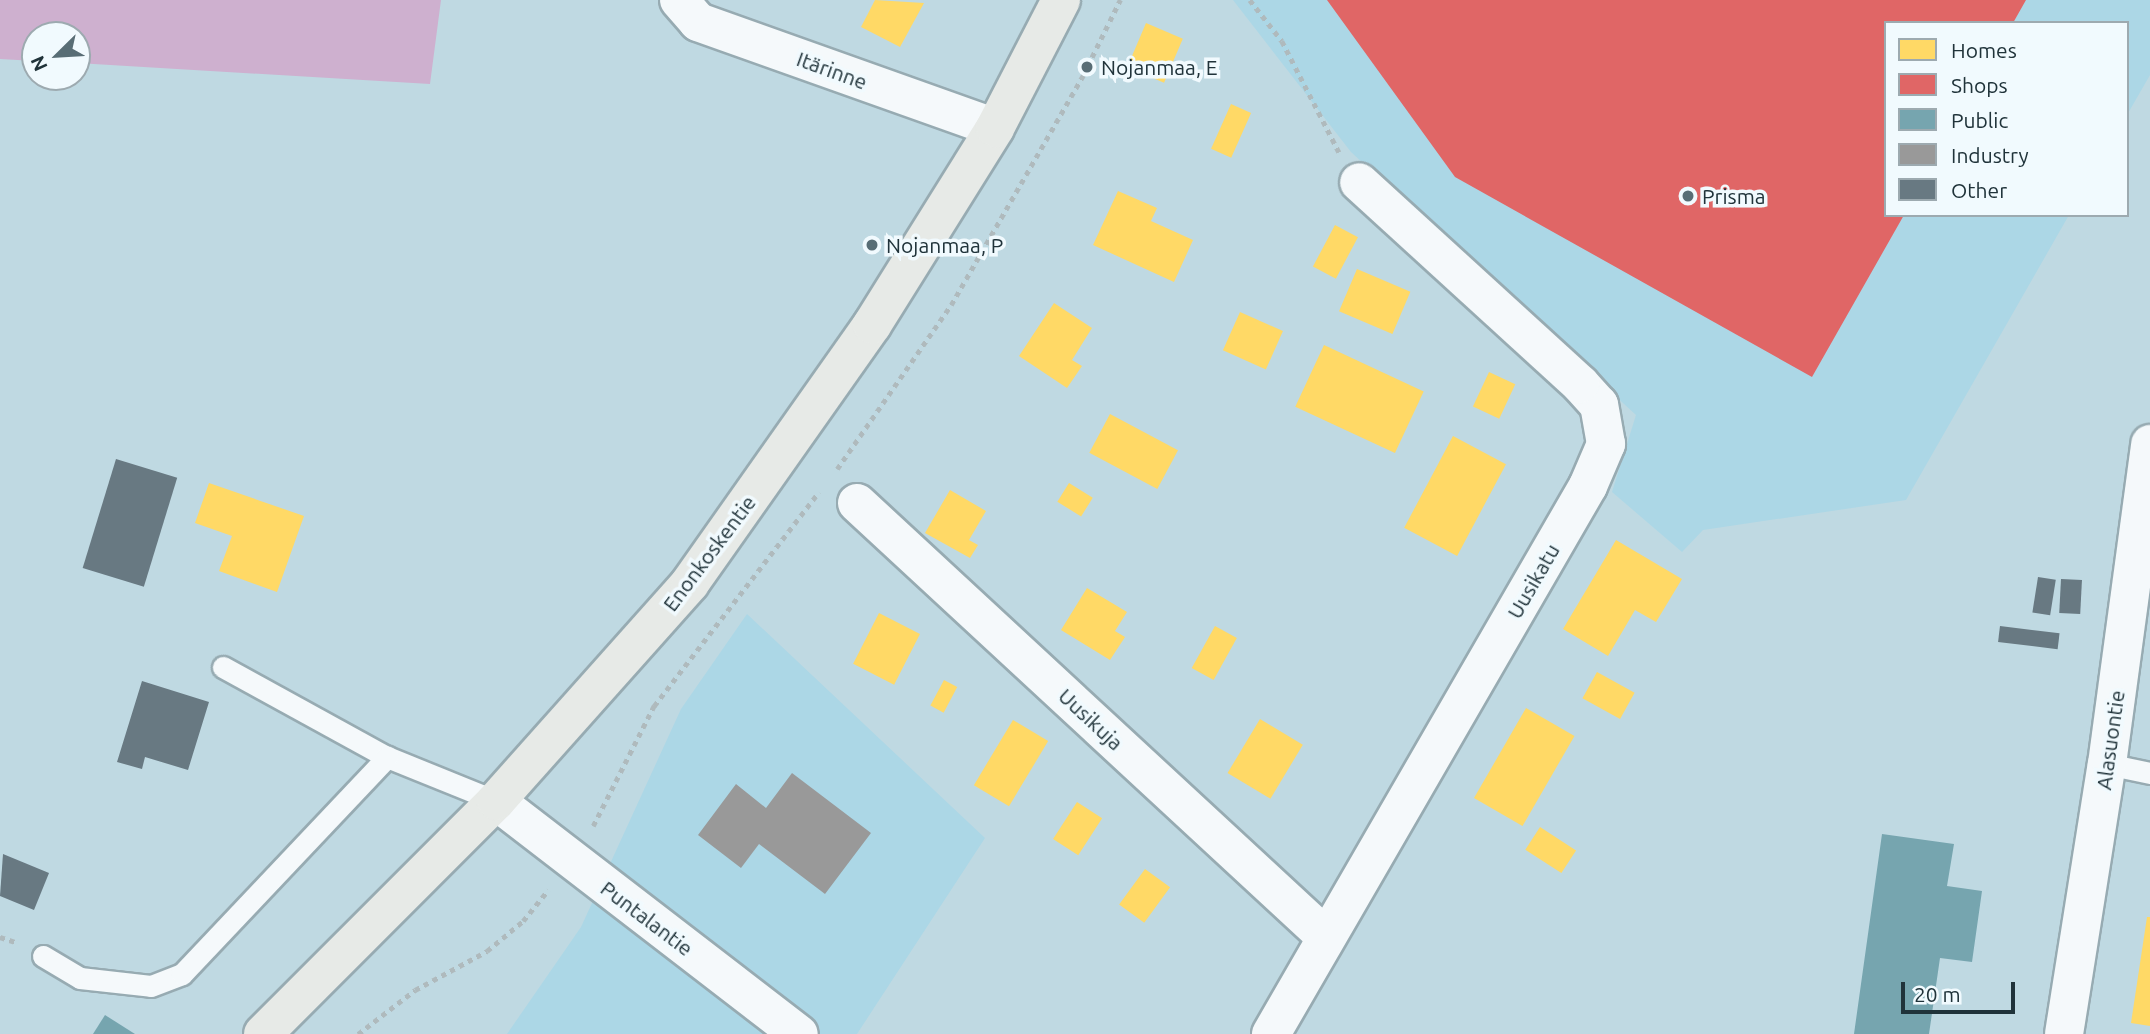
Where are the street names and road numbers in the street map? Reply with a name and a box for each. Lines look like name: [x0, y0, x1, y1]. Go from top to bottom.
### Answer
street label: Itärinne: [793, 46, 871, 94]
street label: Enonkoskentie: [657, 490, 761, 616]
street label: Uusikatu: [1502, 539, 1564, 623]
street label: Uusikuja: [1054, 683, 1128, 755]
street label: Alasuontie: [2091, 689, 2129, 791]
street label: Puntalantie: [596, 875, 698, 961]

